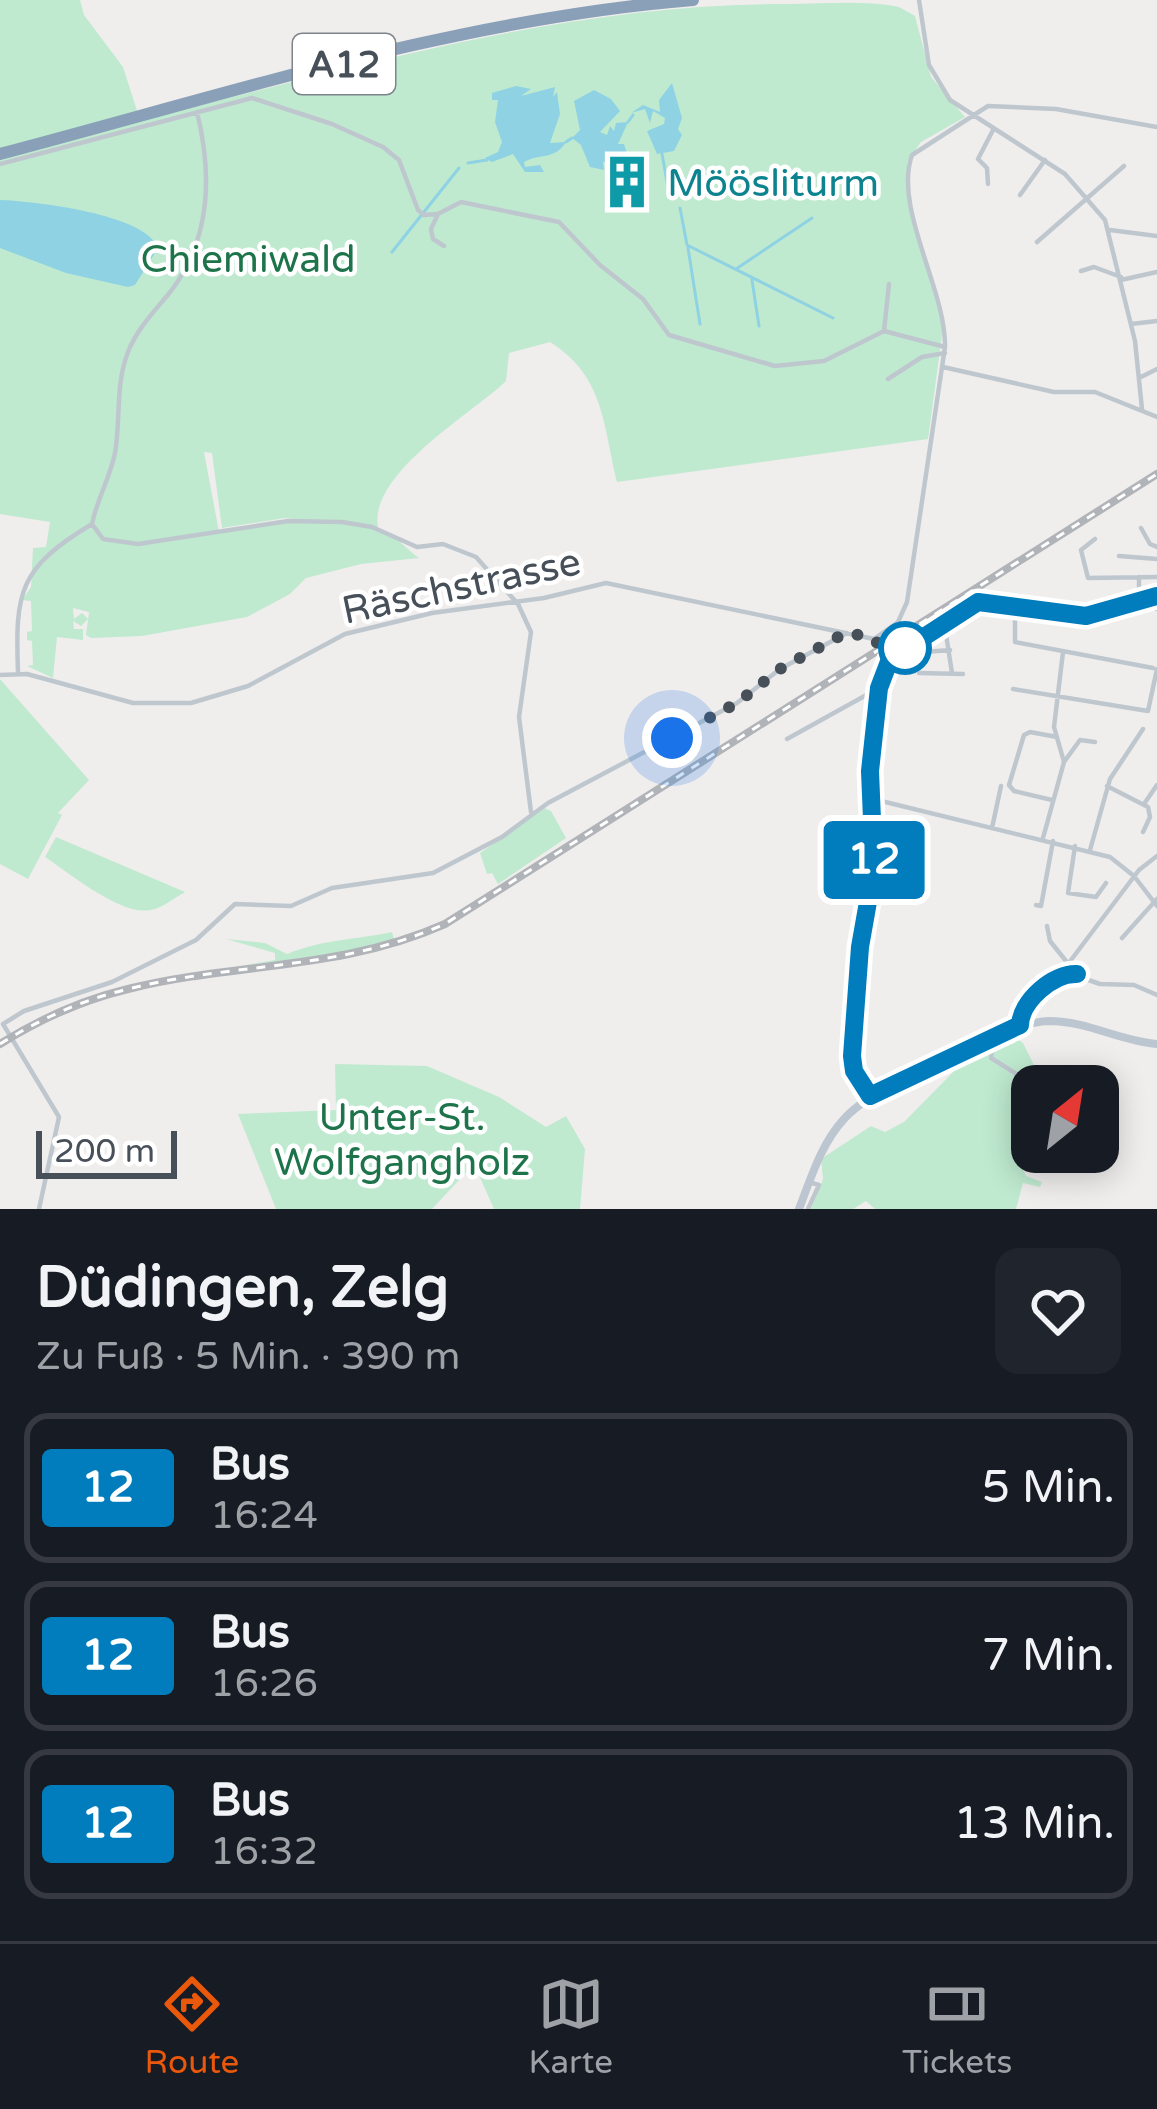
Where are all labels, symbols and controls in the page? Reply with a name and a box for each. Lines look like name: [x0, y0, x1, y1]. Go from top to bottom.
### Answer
road number: A12: [293, 34, 395, 94]
building icon: Möösliturm: [598, 153, 656, 211]
place label: Möösliturm: [667, 160, 879, 207]
park label: Chiemiwald: [140, 236, 356, 283]
street label: Räschstrasse: [338, 538, 585, 635]
unlabelled marker: [880, 623, 930, 673]
your location: [642, 708, 702, 768]
line badge: 12: [820, 821, 928, 899]
text: 12: [848, 834, 900, 885]
north arrow: [1011, 1065, 1119, 1173]
map controls: [1011, 1065, 1119, 1173]
park label: Unter-St. Wolfgangholz: [274, 1094, 530, 1186]
scale bar: [36, 1125, 177, 1178]
text: 200 m: [54, 1132, 155, 1171]
button: heart: [995, 1248, 1121, 1374]
text: Düdingen, Zelg: [36, 1254, 449, 1322]
text: Zu Fuß · 5 Min. · 390 m: [36, 1333, 460, 1380]
text: Bus: [210, 1438, 290, 1492]
text: 5 Min.: [982, 1461, 1115, 1515]
text: 12: [82, 1462, 134, 1513]
text: 16:24: [210, 1492, 318, 1539]
text: Bus: [210, 1606, 290, 1660]
text: 7 Min.: [982, 1629, 1115, 1683]
text: 12: [82, 1630, 134, 1681]
text: 16:26: [210, 1660, 318, 1707]
text: Bus: [210, 1774, 290, 1828]
text: 13 Min.: [953, 1797, 1115, 1851]
text: 12: [82, 1798, 134, 1849]
text: 16:32: [210, 1828, 318, 1875]
tab: Route: [145, 1971, 239, 2082]
tab: Karte: [528, 1971, 613, 2082]
tab: Tickets: [902, 1971, 1012, 2082]

